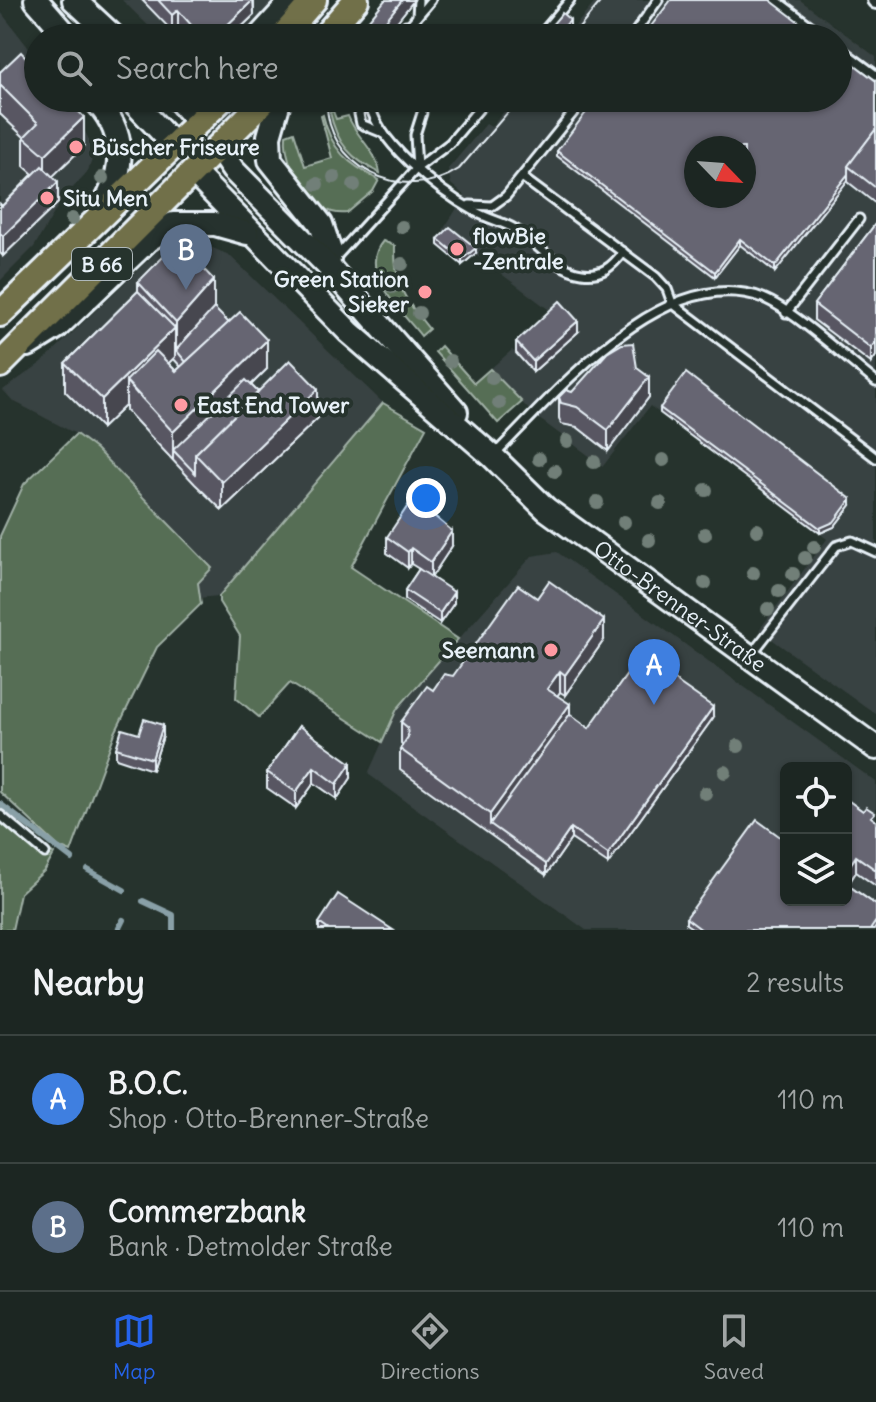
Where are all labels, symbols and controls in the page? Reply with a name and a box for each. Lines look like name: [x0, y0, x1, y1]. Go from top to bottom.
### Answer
search box: [24, 24, 852, 112]
icon: search: [52, 46, 96, 90]
text: Search here: [116, 49, 279, 87]
place label: Büscher Friseure: [92, 133, 260, 161]
north arrow: [684, 136, 756, 208]
marker: Büscher Friseure: [67, 138, 85, 156]
place label: Situ Men: [63, 184, 148, 212]
marker: Situ Men: [38, 189, 56, 207]
place label: flowBie -Zentrale: [473, 222, 564, 275]
pin: B: [160, 224, 212, 290]
marker: flowBie -Zentrale: [448, 240, 466, 258]
road number: B 66: [72, 248, 132, 280]
place label: Green Station Sieker: [274, 265, 410, 318]
marker: Green Station Sieker: [416, 283, 434, 301]
place label: East End Tower: [197, 391, 350, 419]
marker: East End Tower: [172, 396, 190, 414]
your location: [406, 478, 446, 518]
street label: Otto-Brenner-Straße: [588, 534, 772, 678]
place label: Seemann: [442, 636, 535, 664]
pin: A: [628, 639, 680, 705]
marker: Seemann: [542, 641, 560, 659]
map controls: [780, 762, 852, 906]
button: locate: [780, 762, 852, 834]
button: layers: [780, 834, 852, 906]
text: Nearby: [32, 961, 145, 1004]
text: 2 results: [746, 966, 844, 999]
text: B.O.C.: [108, 1064, 188, 1102]
text: A: [50, 1083, 66, 1116]
text: 110 m: [777, 1083, 844, 1116]
text: Shop · Otto-Brenner-Straße: [108, 1102, 429, 1135]
text: Commerzbank: [108, 1192, 306, 1230]
text: B: [49, 1211, 67, 1244]
text: 110 m: [777, 1211, 844, 1244]
text: Bank · Detmolder Straße: [108, 1230, 393, 1263]
tab: Map: [112, 1309, 156, 1385]
tab: Directions: [380, 1309, 480, 1385]
tab: Saved: [704, 1309, 764, 1385]

